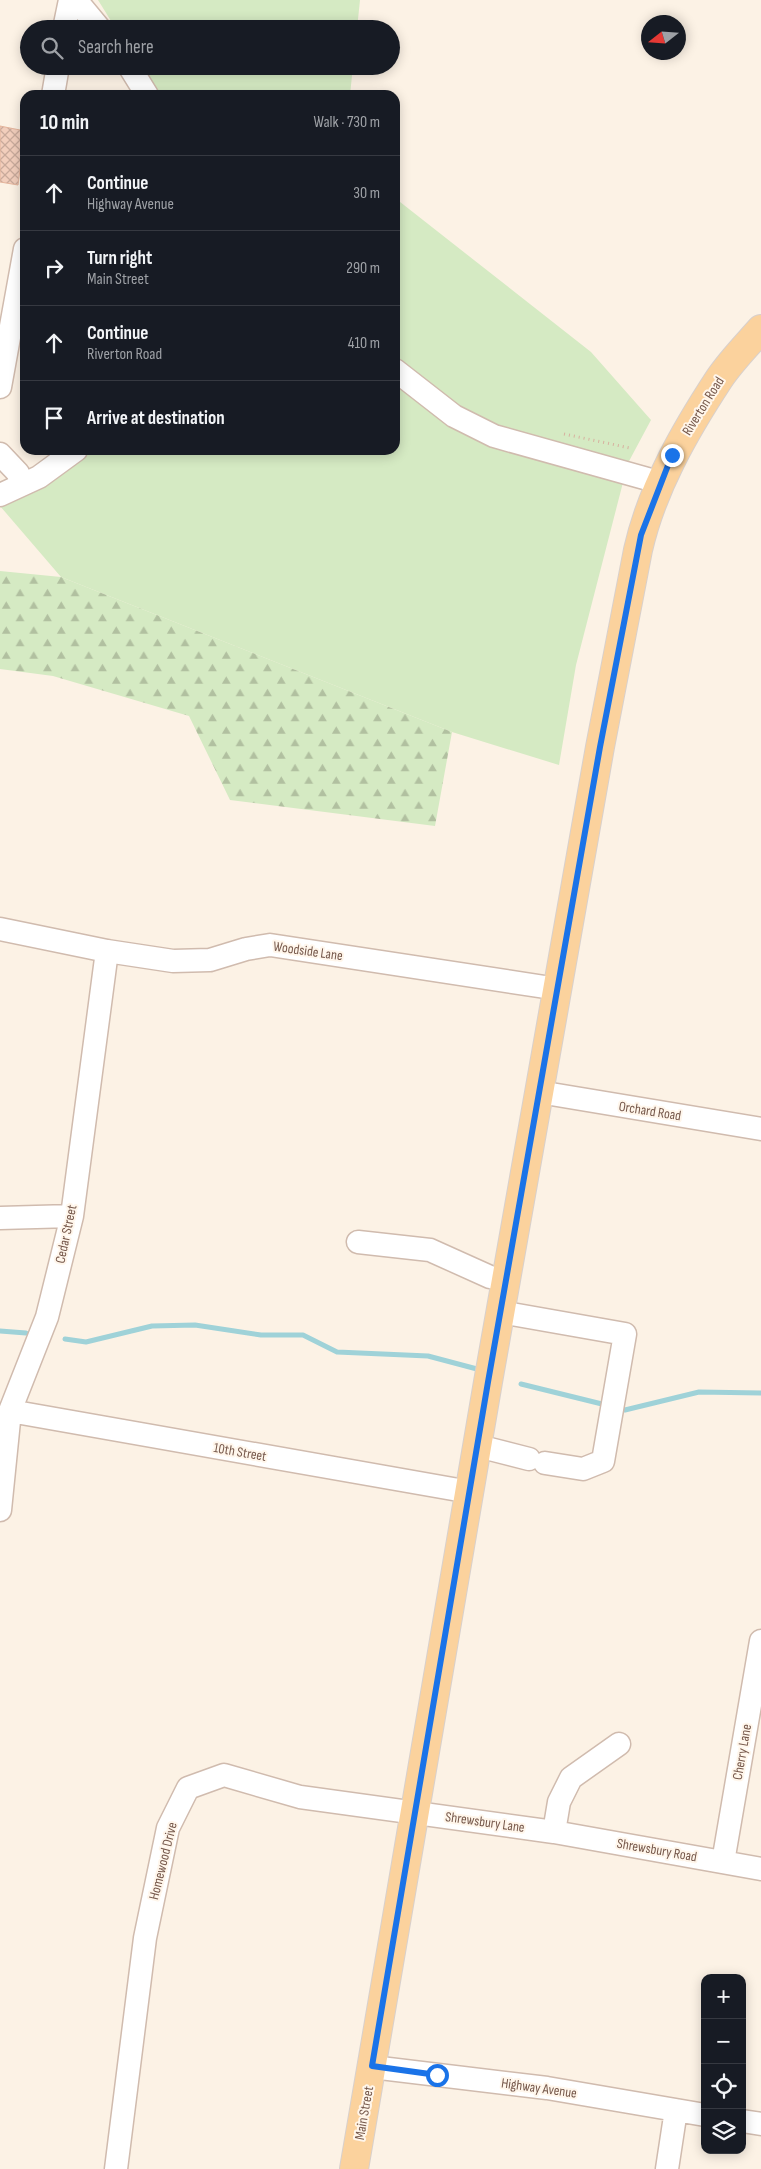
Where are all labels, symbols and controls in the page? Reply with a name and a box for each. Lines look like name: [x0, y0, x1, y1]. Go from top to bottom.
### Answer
north arrow: [641, 15, 686, 60]
search box: [20, 20, 400, 75]
icon: search: [38, 34, 66, 62]
text: Search here: [78, 36, 154, 59]
text: 10 min: [40, 110, 89, 135]
text: Walk · 730 m: [313, 113, 380, 132]
text: Continue: [87, 172, 148, 195]
icon: ahead: [40, 179, 68, 207]
text: 30 m: [353, 184, 380, 203]
text: Highway Avenue: [87, 195, 174, 214]
text: Turn right: [87, 247, 152, 270]
icon: right: [40, 254, 68, 282]
text: 290 m: [346, 259, 380, 278]
text: Main Street: [87, 270, 149, 289]
text: Continue: [87, 322, 148, 345]
icon: ahead: [40, 329, 68, 357]
text: 410 m: [348, 334, 380, 353]
text: Riverton Road: [87, 345, 162, 364]
street label: Riverton Road: [678, 373, 728, 438]
icon: arrive: [40, 404, 68, 432]
text: Arrive at destination: [87, 407, 225, 430]
route end: [661, 444, 684, 467]
street label: Woodside Lane: [272, 938, 344, 964]
street label: Orchard Road: [618, 1098, 683, 1124]
street label: Cedar Street: [52, 1203, 80, 1265]
street label: 10th Street: [212, 1439, 268, 1465]
street label: Cherry Lane: [729, 1723, 755, 1781]
street label: Shrewsbury Lane: [444, 1808, 526, 1836]
street label: Homewood Drive: [145, 1820, 181, 1902]
street label: Shrewsbury Road: [616, 1835, 699, 1865]
map controls: [701, 1974, 746, 2154]
button: +: [701, 1974, 746, 2019]
button: −: [701, 2019, 746, 2064]
route start: [426, 2064, 449, 2087]
button: locate: [701, 2064, 746, 2109]
street label: Highway Avenue: [500, 2074, 578, 2102]
street label: Main Street: [351, 2085, 377, 2141]
button: layers: [701, 2109, 746, 2154]

